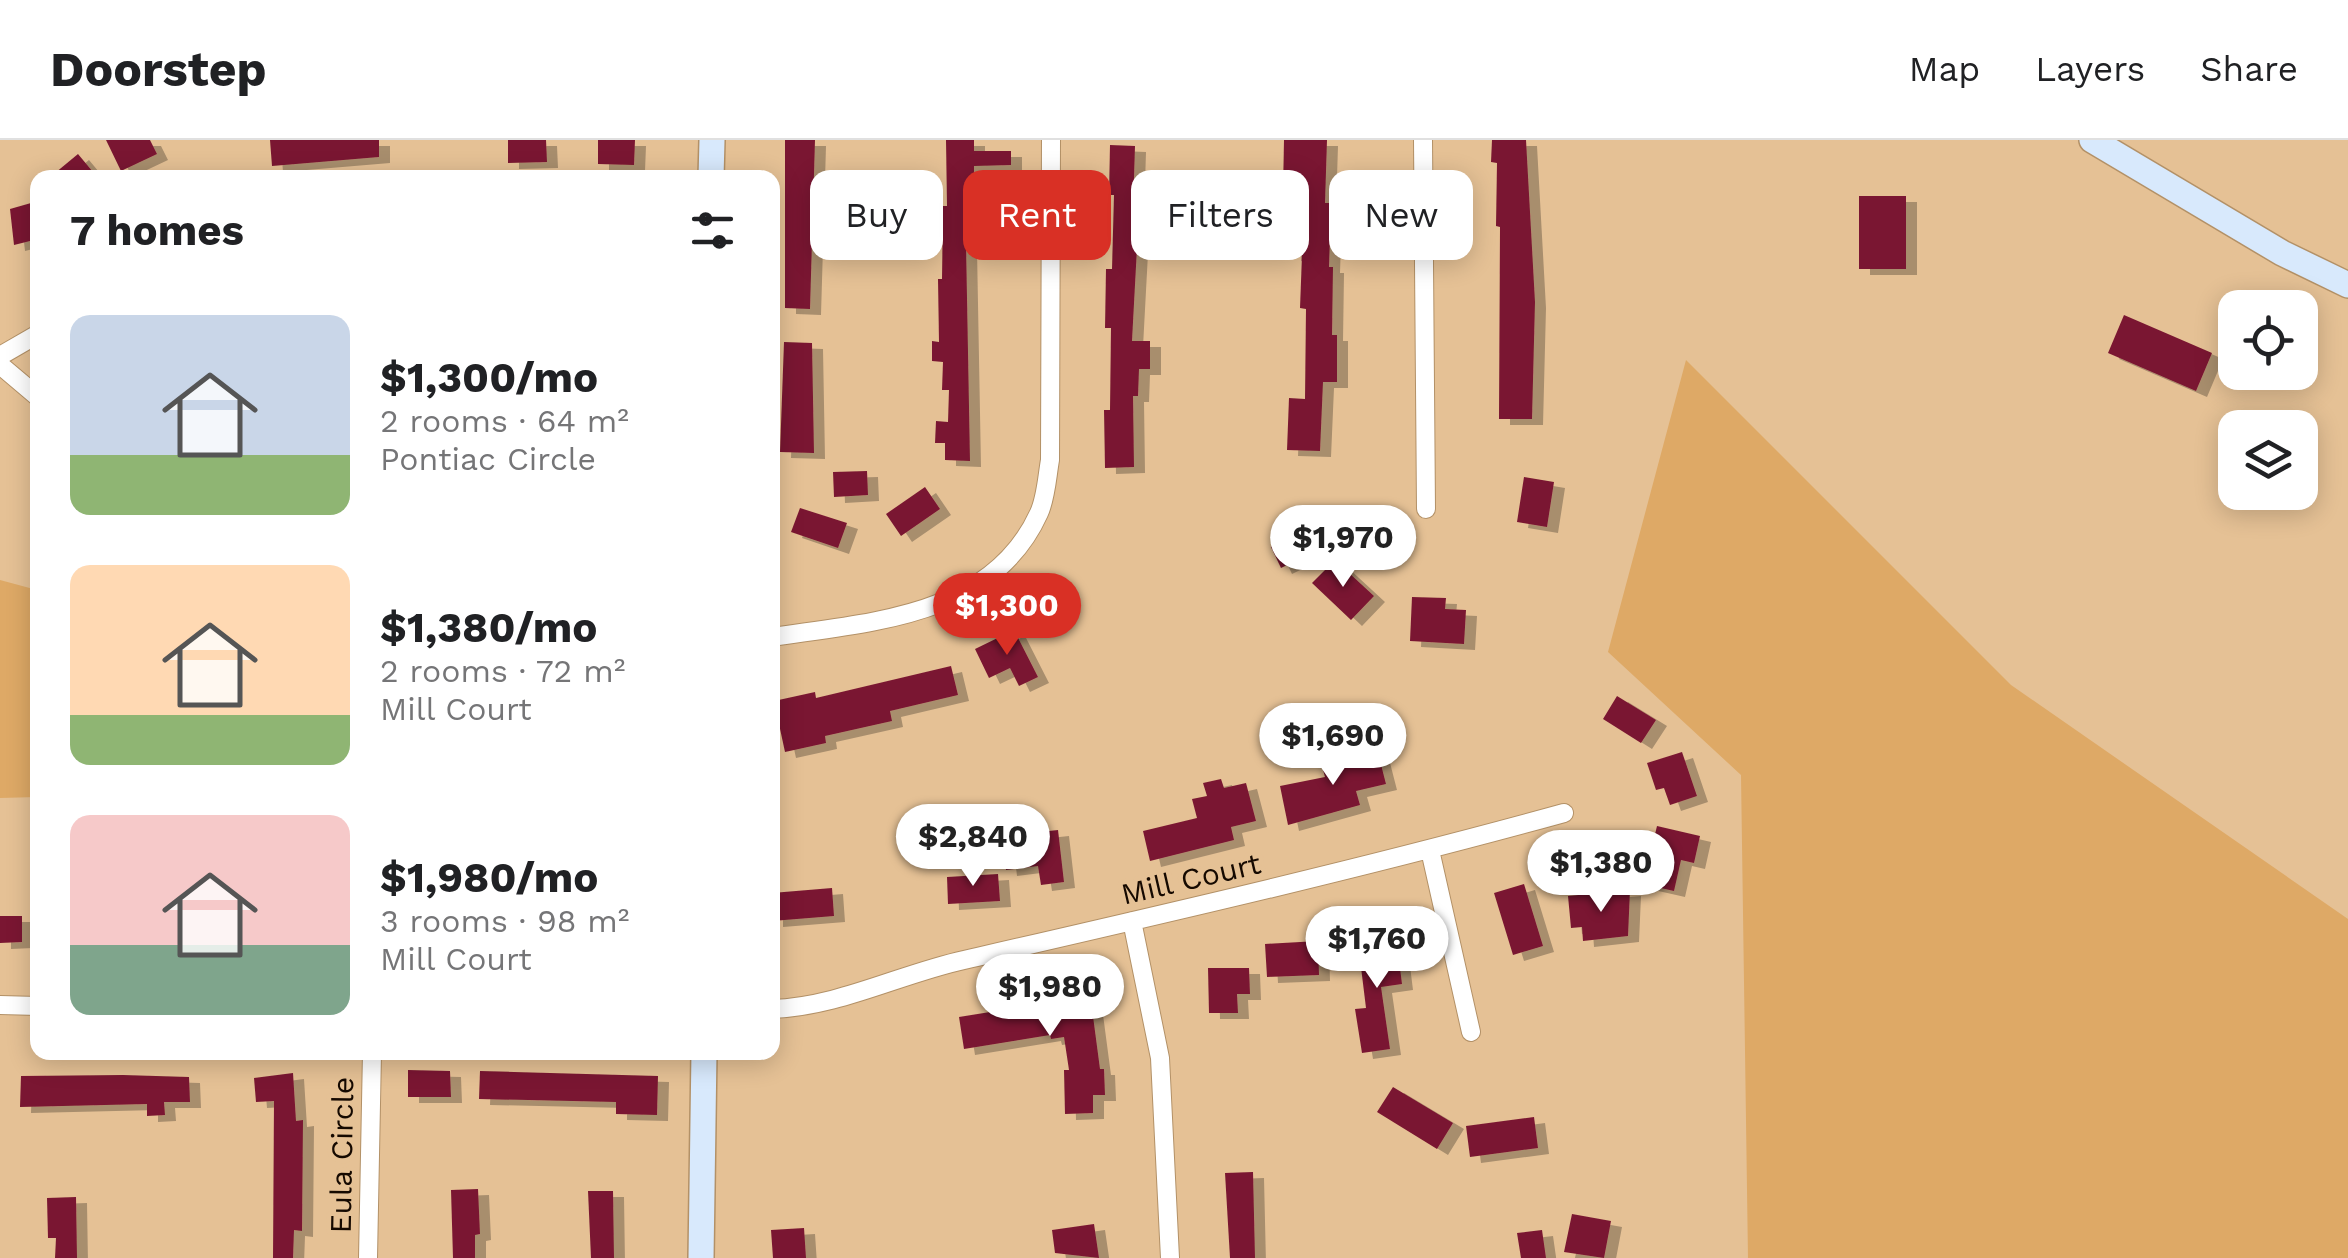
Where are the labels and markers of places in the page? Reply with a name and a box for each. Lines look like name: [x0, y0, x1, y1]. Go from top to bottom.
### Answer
pin: $1,970: [1262, 505, 1424, 590]
pin: $1,300: [926, 573, 1088, 658]
pin: $1,690: [1252, 703, 1414, 788]
pin: $2,840: [892, 804, 1054, 889]
pin: $1,380: [1520, 830, 1682, 915]
pin: $1,760: [1296, 906, 1458, 991]
pin: $1,980: [969, 954, 1131, 1039]

